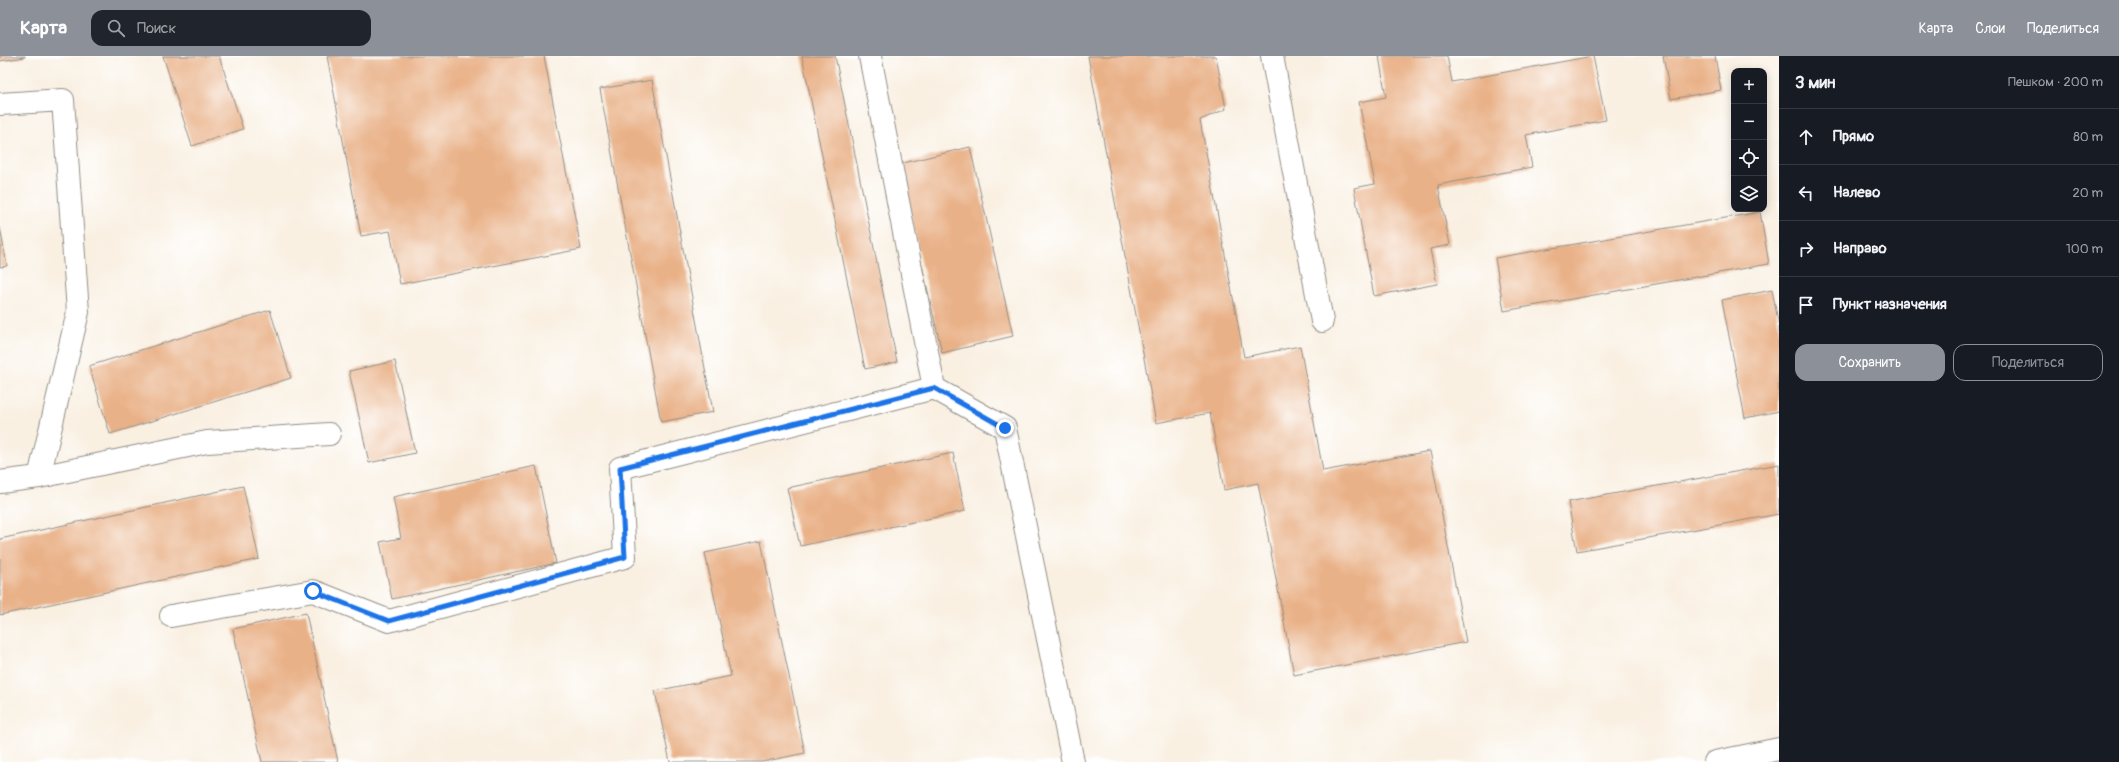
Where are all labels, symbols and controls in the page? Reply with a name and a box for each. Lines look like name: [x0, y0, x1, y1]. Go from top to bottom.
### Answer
search box: [91, 10, 371, 46]
text: Карта: [20, 16, 67, 40]
icon: search: [105, 17, 127, 39]
text: Поиск: [137, 19, 176, 38]
text: Карта: [1919, 20, 1953, 37]
text: Слои: [1975, 20, 2005, 37]
text: Поделиться: [2027, 20, 2099, 37]
map controls: [1731, 68, 1767, 212]
button: +: [1731, 68, 1767, 104]
text: 3 мин: [1795, 72, 1835, 93]
text: Пешком · 200 m: [2008, 74, 2103, 90]
button: −: [1731, 104, 1767, 140]
icon: ahead: [1795, 126, 1817, 148]
text: Прямо: [1833, 127, 1874, 146]
text: 80 m: [2073, 129, 2103, 145]
button: locate: [1731, 140, 1767, 176]
button: layers: [1731, 176, 1767, 212]
icon: left: [1795, 182, 1817, 204]
text: Налево: [1833, 183, 1880, 202]
text: 20 m: [2072, 185, 2103, 201]
icon: right: [1795, 238, 1817, 260]
text: Направо: [1833, 239, 1887, 258]
text: 100 m: [2066, 241, 2103, 257]
icon: arrive: [1795, 294, 1817, 316]
text: Пункт назначения: [1833, 295, 1947, 314]
button: Сохранить: [1795, 344, 1945, 381]
button: Поделиться: [1953, 344, 2103, 381]
route end: [996, 419, 1014, 437]
route start: [304, 582, 322, 600]

